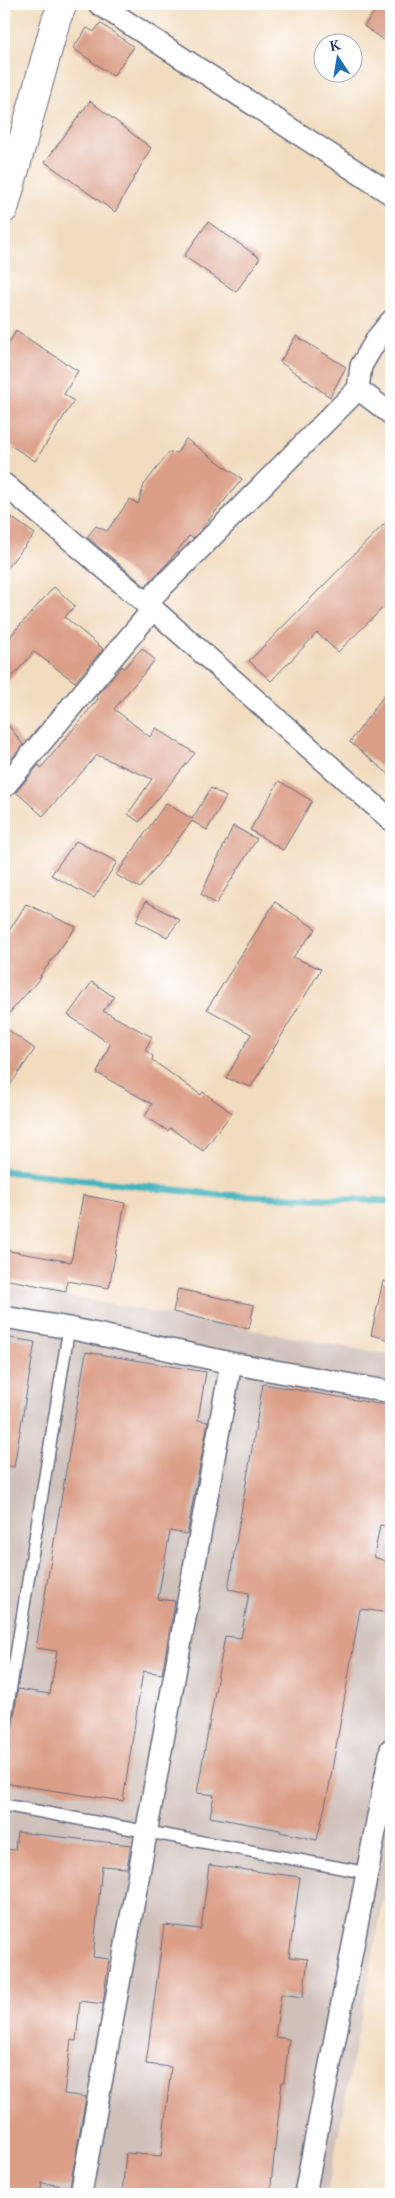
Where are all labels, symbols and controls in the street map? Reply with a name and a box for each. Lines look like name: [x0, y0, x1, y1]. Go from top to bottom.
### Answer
north arrow: [312, 32, 362, 82]
text: K: [328, 35, 344, 56]

